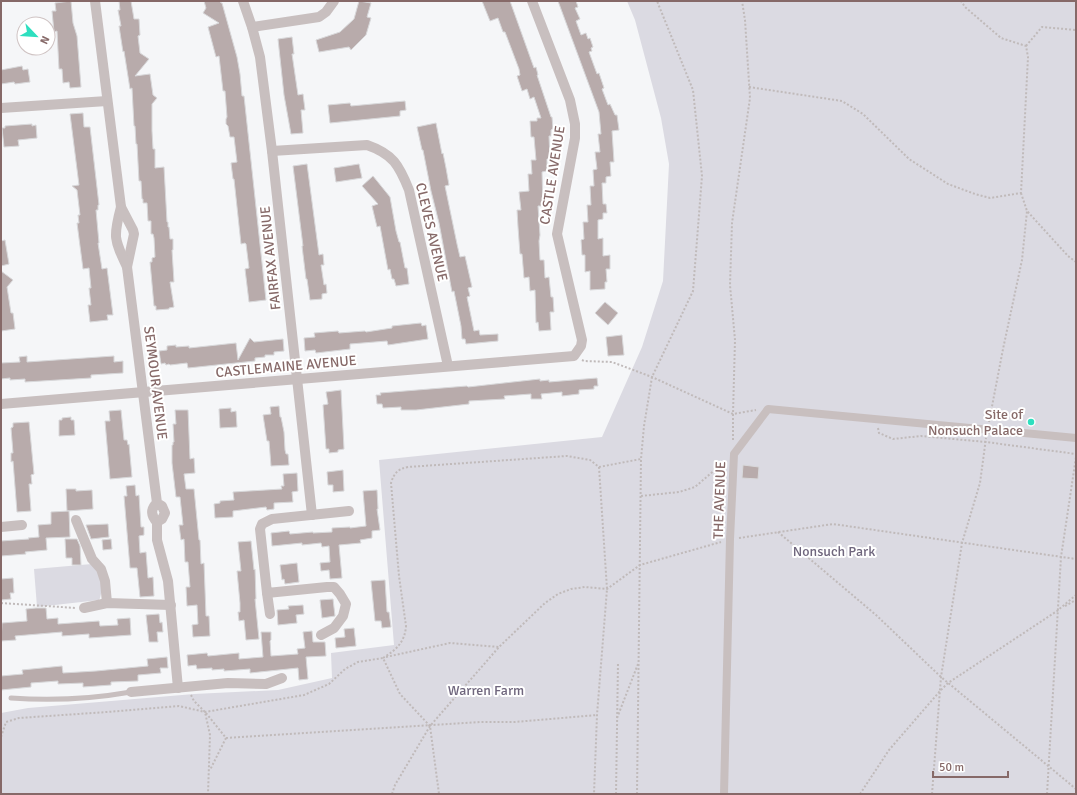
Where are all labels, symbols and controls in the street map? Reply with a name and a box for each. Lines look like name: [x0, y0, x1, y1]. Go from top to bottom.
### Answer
north arrow: [16, 16, 56, 56]
text: N: [37, 34, 52, 46]
street label: CASTLE AVENUE: [536, 124, 569, 226]
street label: CLEVES AVENUE: [412, 181, 451, 283]
street label: FAIRFAX AVENUE: [257, 205, 284, 311]
street label: SEYMOUR AVENUE: [140, 325, 171, 441]
street label: CASTLEMAINE AVENUE: [215, 352, 357, 381]
place label: Site of Nonsuch Palace: [928, 406, 1024, 439]
marker: Site of Nonsuch Palace: [1026, 417, 1036, 427]
street label: THE AVENUE: [710, 461, 729, 539]
park label: Nonsuch Park: [793, 543, 875, 560]
park label: Warren Farm: [448, 682, 524, 699]
scale bar: [933, 753, 1008, 779]
text: 50 m: [939, 760, 964, 775]

